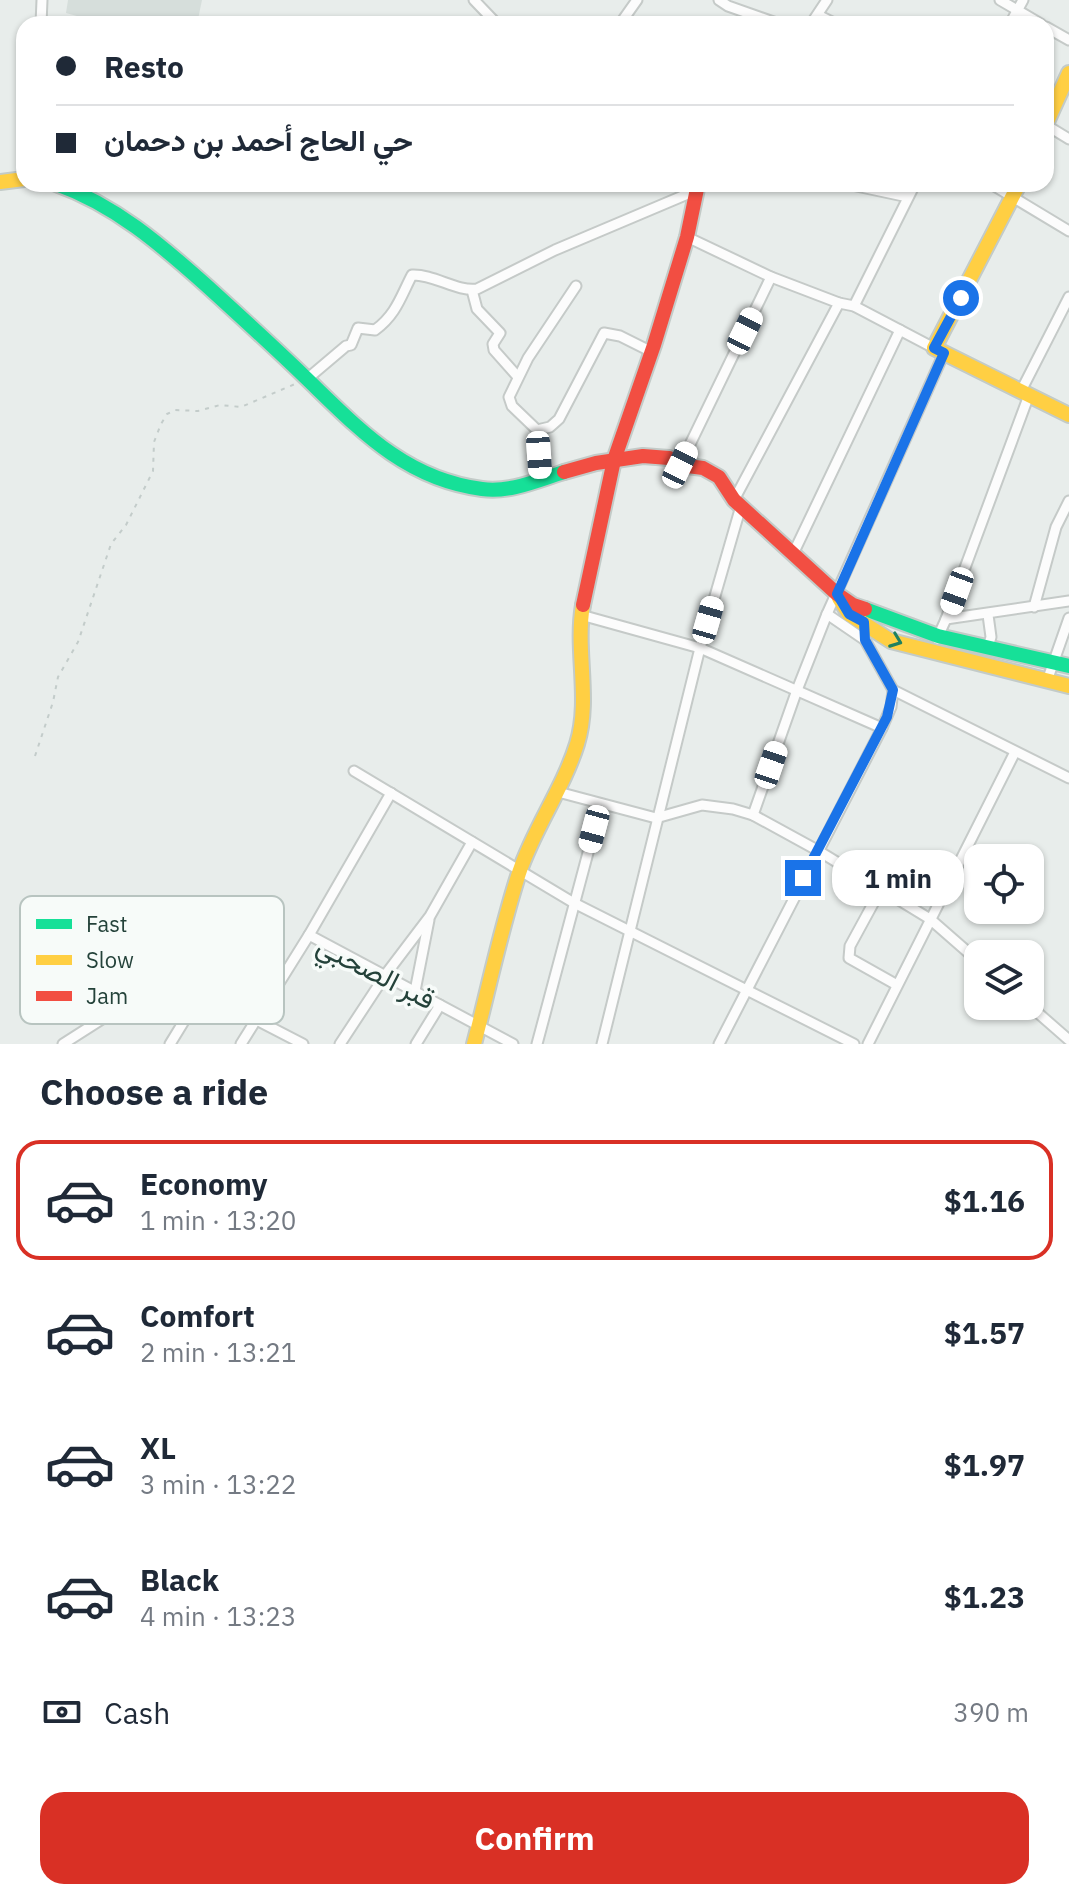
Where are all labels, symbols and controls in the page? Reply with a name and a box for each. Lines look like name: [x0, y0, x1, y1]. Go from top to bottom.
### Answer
text: Resto: [104, 47, 184, 86]
text: حي الحاج أحمد بن دحمان: [104, 120, 413, 159]
route start: [943, 280, 979, 316]
car: [724, 304, 766, 358]
car: [525, 430, 553, 480]
car: [659, 438, 701, 492]
car: [938, 564, 976, 618]
car: [690, 594, 726, 646]
one-way arrow: [888, 631, 902, 648]
car: [752, 738, 790, 792]
car: [576, 803, 612, 855]
map controls: [964, 844, 1044, 1020]
button: locate: [964, 844, 1044, 924]
callout: 1 min: [831, 850, 963, 906]
route end: [785, 860, 821, 896]
text: 1 min: [864, 861, 932, 895]
legend: [20, 896, 284, 1024]
text: Fast: [86, 909, 127, 938]
street label: قبر الصحبي: [308, 926, 442, 1022]
button: layers: [964, 940, 1044, 1020]
text: Slow: [86, 945, 134, 974]
text: Jam: [86, 981, 128, 1010]
text: Choose a ride: [40, 1068, 268, 1115]
icon: car: [44, 1164, 116, 1236]
text: Economy: [140, 1164, 268, 1203]
text: $1.16: [944, 1181, 1025, 1220]
text: 1 min · 13:20: [140, 1203, 296, 1237]
icon: car: [44, 1296, 116, 1368]
text: Comfort: [140, 1296, 255, 1335]
text: $1.57: [944, 1313, 1025, 1352]
text: 2 min · 13:21: [140, 1335, 296, 1369]
icon: car: [44, 1428, 116, 1500]
text: XL: [140, 1428, 176, 1467]
text: $1.97: [944, 1445, 1025, 1484]
text: 3 min · 13:22: [140, 1467, 296, 1501]
icon: car: [44, 1560, 116, 1632]
text: Black: [140, 1560, 219, 1599]
text: $1.23: [944, 1577, 1025, 1616]
text: 4 min · 13:23: [140, 1599, 296, 1633]
icon: cash: [40, 1690, 84, 1734]
text: Cash: [104, 1693, 170, 1732]
text: 390 m: [953, 1695, 1029, 1729]
button: Confirm: [40, 1792, 1029, 1884]

